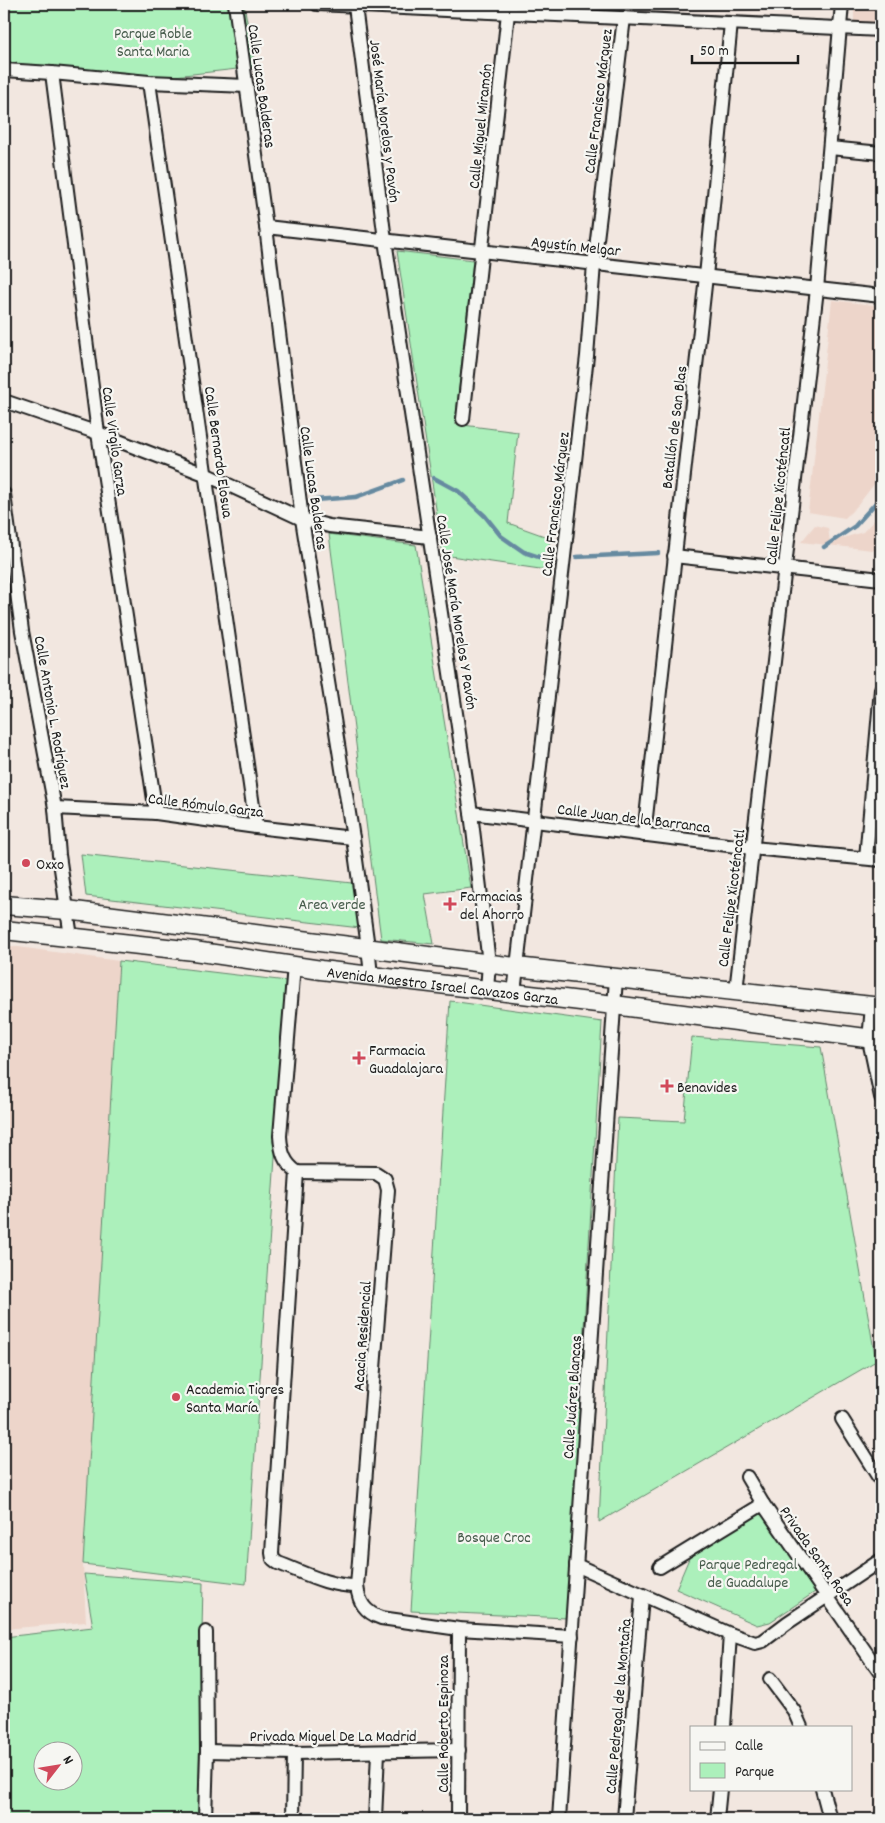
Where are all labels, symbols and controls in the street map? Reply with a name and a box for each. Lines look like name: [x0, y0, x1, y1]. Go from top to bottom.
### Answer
park label: Parque Roble Santa Maria: [114, 23, 192, 64]
street label: Calle Lucas Balderas: [240, 23, 281, 150]
street label: Calle Francisco Márquez: [579, 28, 620, 175]
scale bar: [692, 32, 799, 64]
street label: José María Morelos y Pavón: [362, 38, 405, 204]
text: 50 m: [700, 41, 729, 63]
street label: Calle Miguel Miramón: [463, 63, 499, 190]
street label: Agustín Melgar: [530, 231, 622, 264]
street label: Batallón de San Blas: [657, 364, 694, 490]
street label: Calle Virgilo Garza: [94, 385, 133, 498]
street label: Calle Bernardo Elosua: [197, 385, 238, 520]
street label: Calle Lucas Balderas: [292, 425, 333, 552]
street label: Calle Felipe Xicoténcatl: [761, 426, 798, 566]
street label: Calle Francisco Márquez: [536, 431, 577, 578]
street label: Calle José María Morelos Y Pavón: [429, 513, 482, 712]
street label: Calle Antonio L. Rodríguez: [27, 634, 76, 791]
street label: Calle Rómulo Garza: [147, 788, 265, 825]
street label: Calle Juan de la Barranca: [556, 799, 712, 840]
street label: Calle Felipe Xicoténcatl: [713, 828, 752, 969]
place label: Oxxo: [36, 854, 64, 877]
marker: Oxxo: [20, 857, 32, 869]
place label: Farmacias del Ahorro: [460, 886, 524, 927]
park label: Area verde: [298, 894, 366, 917]
marker: Farmacias del Ahorro: [444, 898, 456, 910]
street label: Avenida Maestro Israel Cavazos Garza: [325, 962, 560, 1012]
place label: Farmacia Guadalajara: [369, 1040, 443, 1081]
marker: Farmacia Guadalajara: [353, 1052, 365, 1064]
place label: Benavides: [677, 1077, 738, 1100]
marker: Benavides: [661, 1080, 673, 1092]
street label: Acacia Residencial: [348, 1280, 379, 1392]
street label: Calle Juárez Blancas: [558, 1334, 589, 1460]
place label: Academia Tigres Santa María: [186, 1379, 285, 1420]
marker: Academia Tigres Santa María: [170, 1391, 182, 1403]
street label: Privada Santa Rosa: [773, 1502, 859, 1611]
park label: Bosque Croc: [457, 1527, 531, 1550]
park label: Parque Pedregal de Guadalupe: [699, 1554, 797, 1595]
street label: Calle Pedregal de la Montaña: [600, 1617, 639, 1795]
street label: Calle Roberto Espinoza: [433, 1655, 456, 1793]
street label: Privada Miguel De La Madrid: [249, 1726, 417, 1749]
legend: [690, 1726, 852, 1790]
text: Calle: [735, 1736, 764, 1758]
north arrow: [32, 1740, 82, 1790]
text: N: [57, 1752, 78, 1769]
text: Parque: [735, 1762, 775, 1784]

